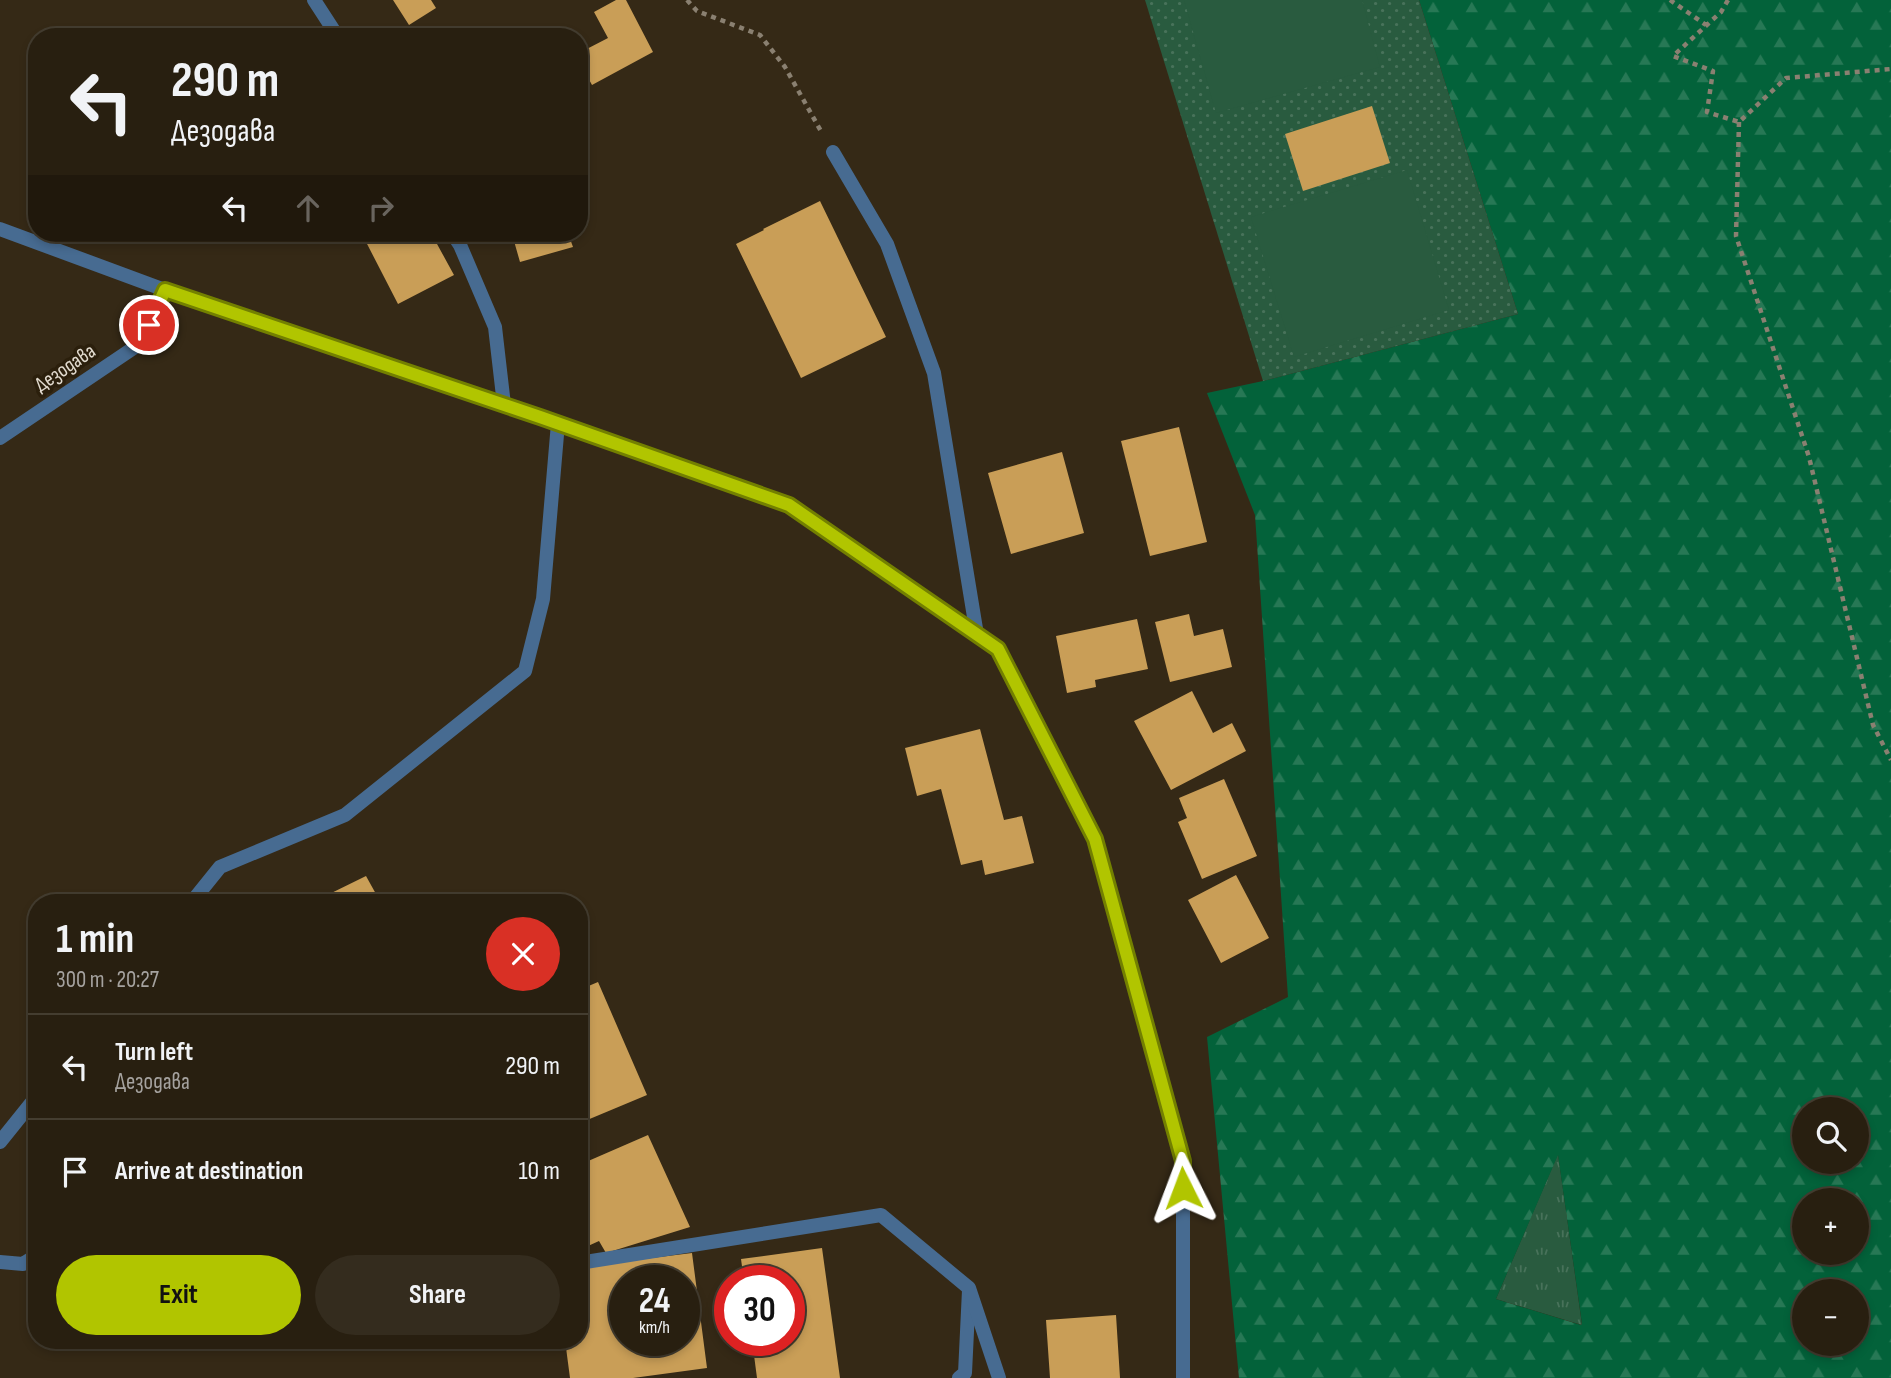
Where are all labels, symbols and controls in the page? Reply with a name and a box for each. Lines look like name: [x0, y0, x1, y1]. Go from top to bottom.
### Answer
text: 290 m: [171, 52, 279, 111]
icon: left: [56, 56, 147, 147]
text: Дезодава: [171, 112, 275, 151]
icon: left: [216, 189, 254, 227]
icon: ahead: [289, 189, 327, 227]
icon: right: [362, 189, 400, 227]
pin: [119, 295, 179, 355]
icon: arrive: [130, 306, 168, 344]
street label: Дезодава: [30, 338, 100, 398]
text: 1 min: [56, 914, 134, 965]
button: close: [486, 917, 560, 991]
text: 300 m · 20:27: [56, 966, 159, 994]
text: Turn left: [115, 1037, 193, 1068]
icon: left: [56, 1048, 94, 1086]
text: 290 m: [505, 1051, 560, 1082]
text: Дезодава: [115, 1068, 190, 1096]
map controls: [1792, 1097, 1869, 1356]
button: search: [1792, 1097, 1869, 1174]
position arrow: [1146, 1151, 1220, 1225]
icon: arrive: [56, 1153, 94, 1191]
text: Arrive at destination: [115, 1156, 303, 1187]
text: 10 m: [518, 1156, 560, 1187]
button: +: [1792, 1188, 1869, 1265]
button: Exit: [56, 1255, 301, 1335]
button: Share: [315, 1255, 560, 1335]
speed limit sign: 30: [714, 1265, 805, 1356]
button: −: [1792, 1279, 1869, 1356]
text: 24: [639, 1280, 670, 1323]
text: km/h: [639, 1317, 670, 1338]

